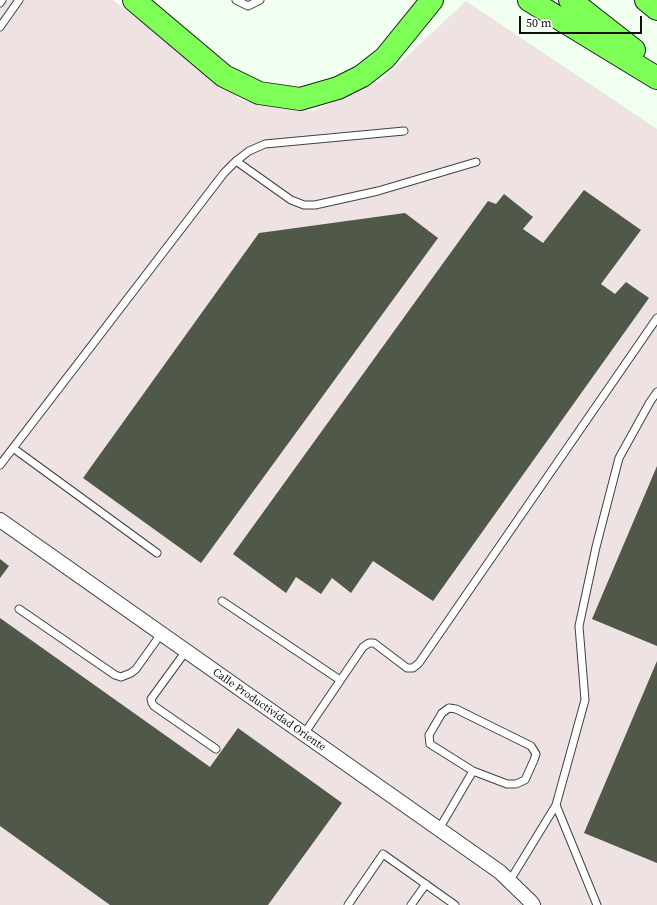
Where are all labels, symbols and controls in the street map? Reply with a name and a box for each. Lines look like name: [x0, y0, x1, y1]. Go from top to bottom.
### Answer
scale bar: [521, 8, 644, 34]
text: 50 m: [526, 15, 552, 31]
street label: Calle Productividad Oriente: [210, 666, 328, 754]

